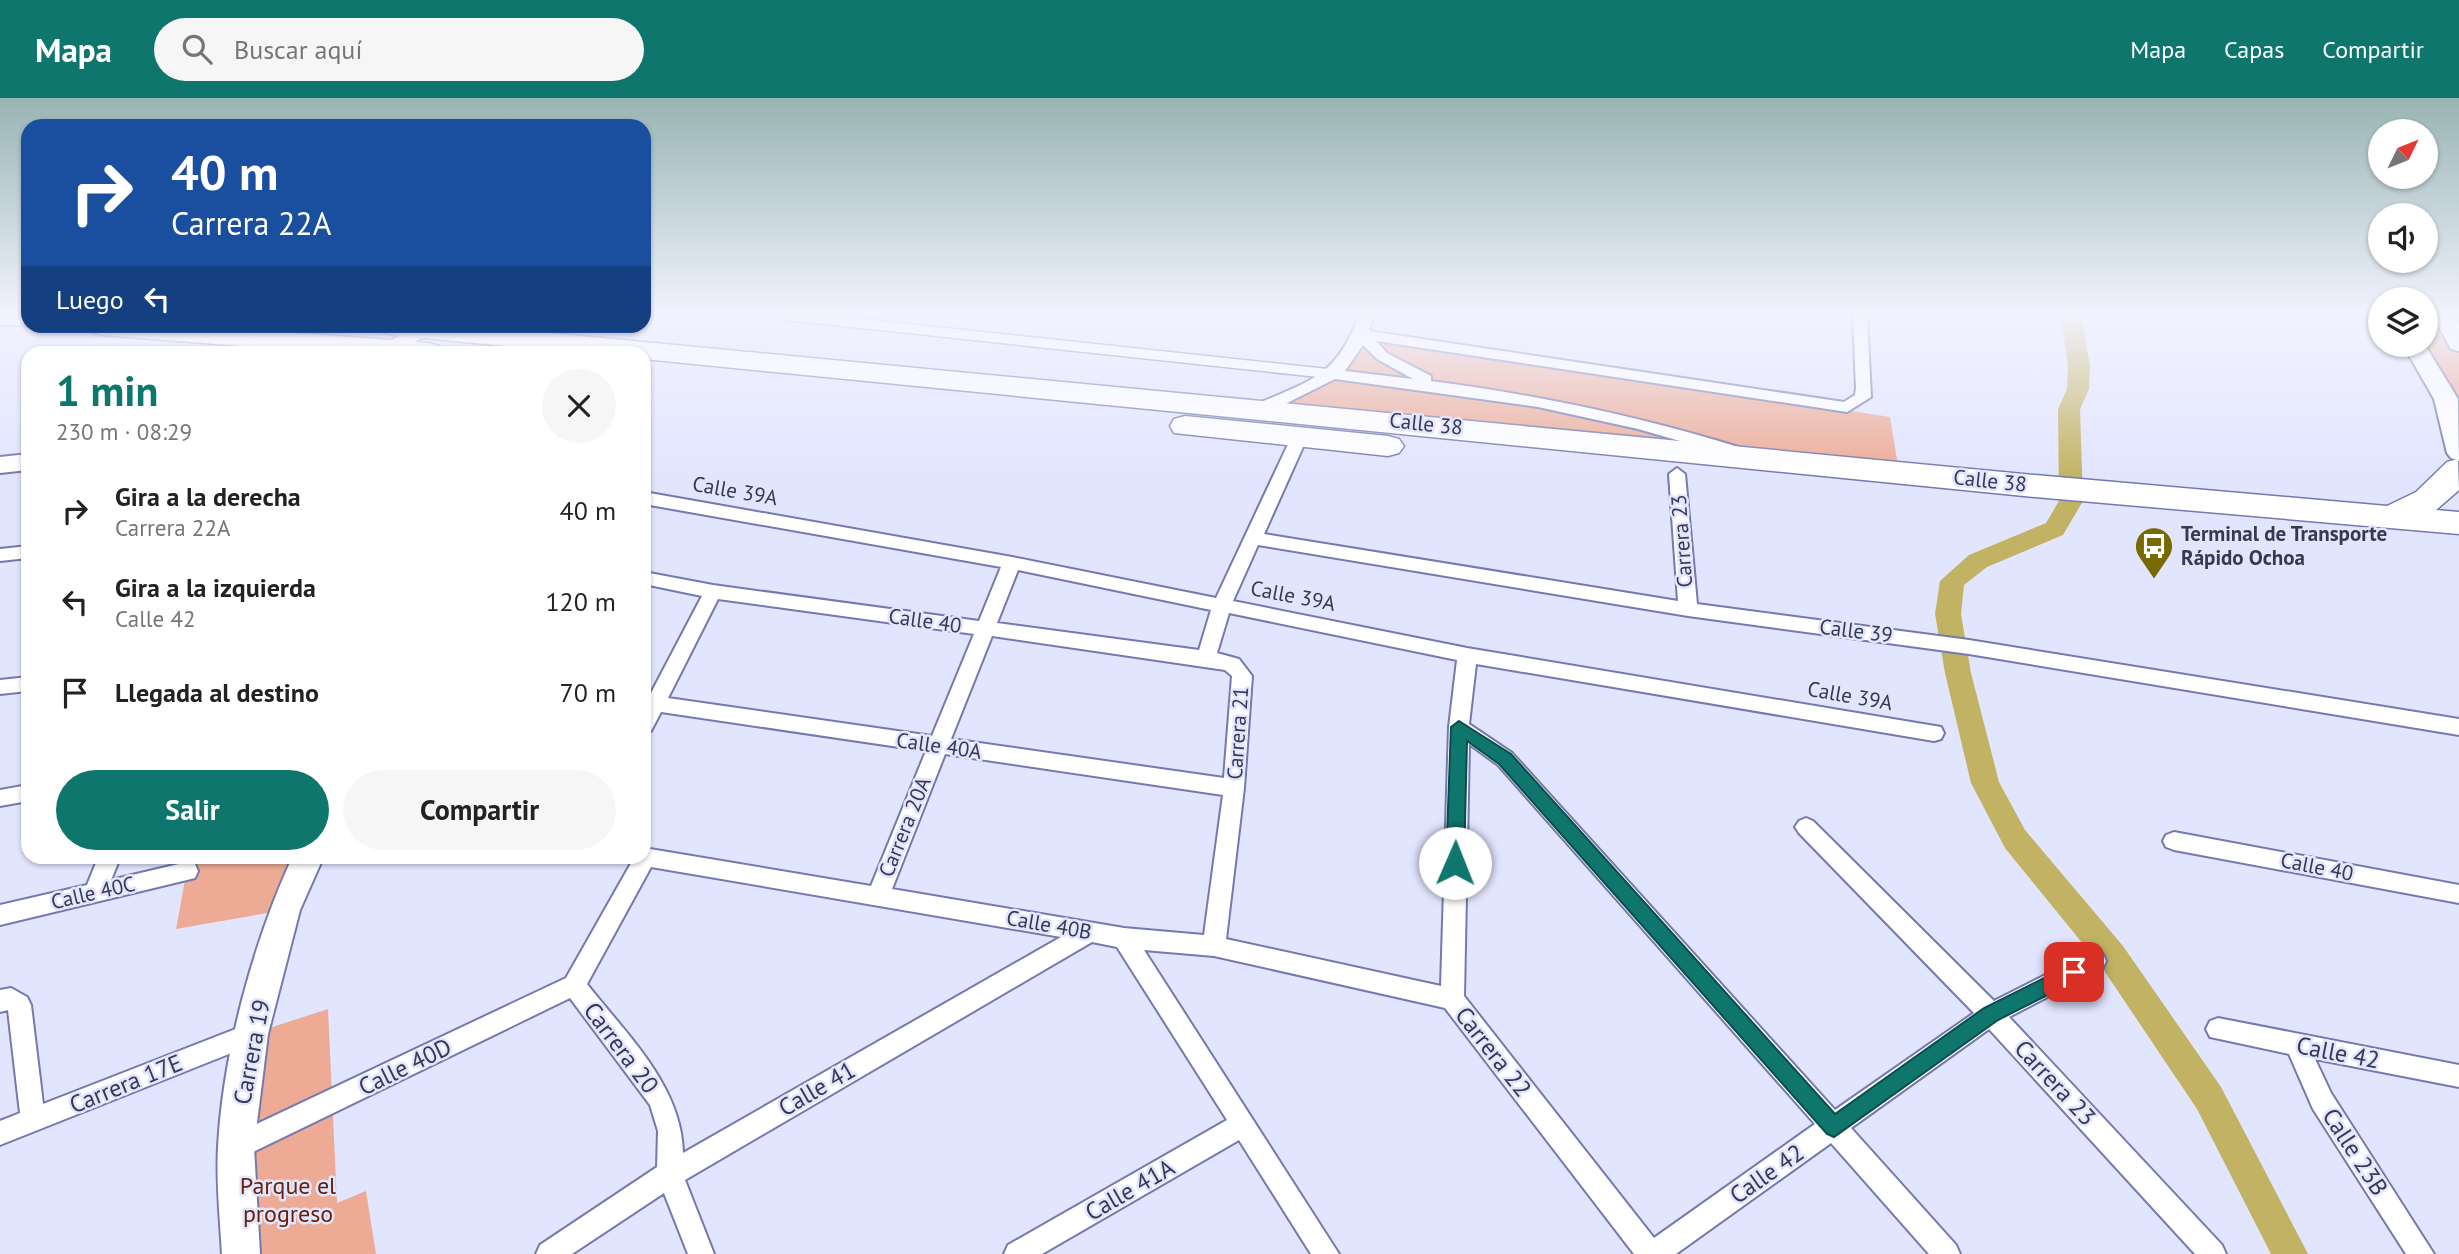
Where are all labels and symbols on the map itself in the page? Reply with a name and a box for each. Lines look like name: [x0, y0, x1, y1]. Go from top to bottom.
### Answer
north arrow: [2368, 119, 2438, 189]
street label: Calle 38: [1388, 406, 1464, 441]
street label: Calle 38: [1952, 463, 2028, 498]
street label: Calle 39A: [691, 470, 780, 511]
street label: Carrera 23: [1665, 494, 1698, 588]
place label: Terminal de Transporte Rápido Ochoa: [2181, 520, 2387, 571]
bus stop icon: Terminal de Transporte Rápido Ochoa: [2133, 525, 2175, 580]
street label: Calle 39A: [1248, 574, 1338, 617]
street label: Calle 40: [887, 602, 963, 639]
street label: Calle 39: [1818, 613, 1894, 648]
street label: Calle 39A: [1806, 675, 1895, 716]
street label: Carrera 21: [1221, 686, 1254, 780]
street label: Calle 40A: [895, 726, 984, 765]
street label: Carrera 20A: [872, 772, 937, 881]
position arrow: [1418, 826, 1492, 900]
street label: Calle 40: [2278, 846, 2356, 887]
street label: Calle 40C: [48, 870, 138, 915]
street label: Calle 40B: [1005, 904, 1094, 945]
pin: [2044, 942, 2104, 1002]
street label: Carrera 20: [577, 996, 666, 1099]
street label: Carrera 19: [226, 997, 277, 1107]
street label: Carrera 22: [1448, 1000, 1538, 1103]
street label: Calle 42: [2294, 1029, 2382, 1076]
street label: Calle 40D: [353, 1031, 456, 1102]
street label: Carrera 23: [2008, 1033, 2103, 1132]
street label: Carrera 17E: [65, 1047, 187, 1120]
street label: Calle 41: [773, 1054, 861, 1123]
street label: Calle 23B: [2316, 1102, 2395, 1201]
street label: Calle 42: [1723, 1137, 1810, 1210]
street label: Calle 41A: [1080, 1152, 1180, 1227]
park label: Parque el progreso: [240, 1170, 336, 1229]

